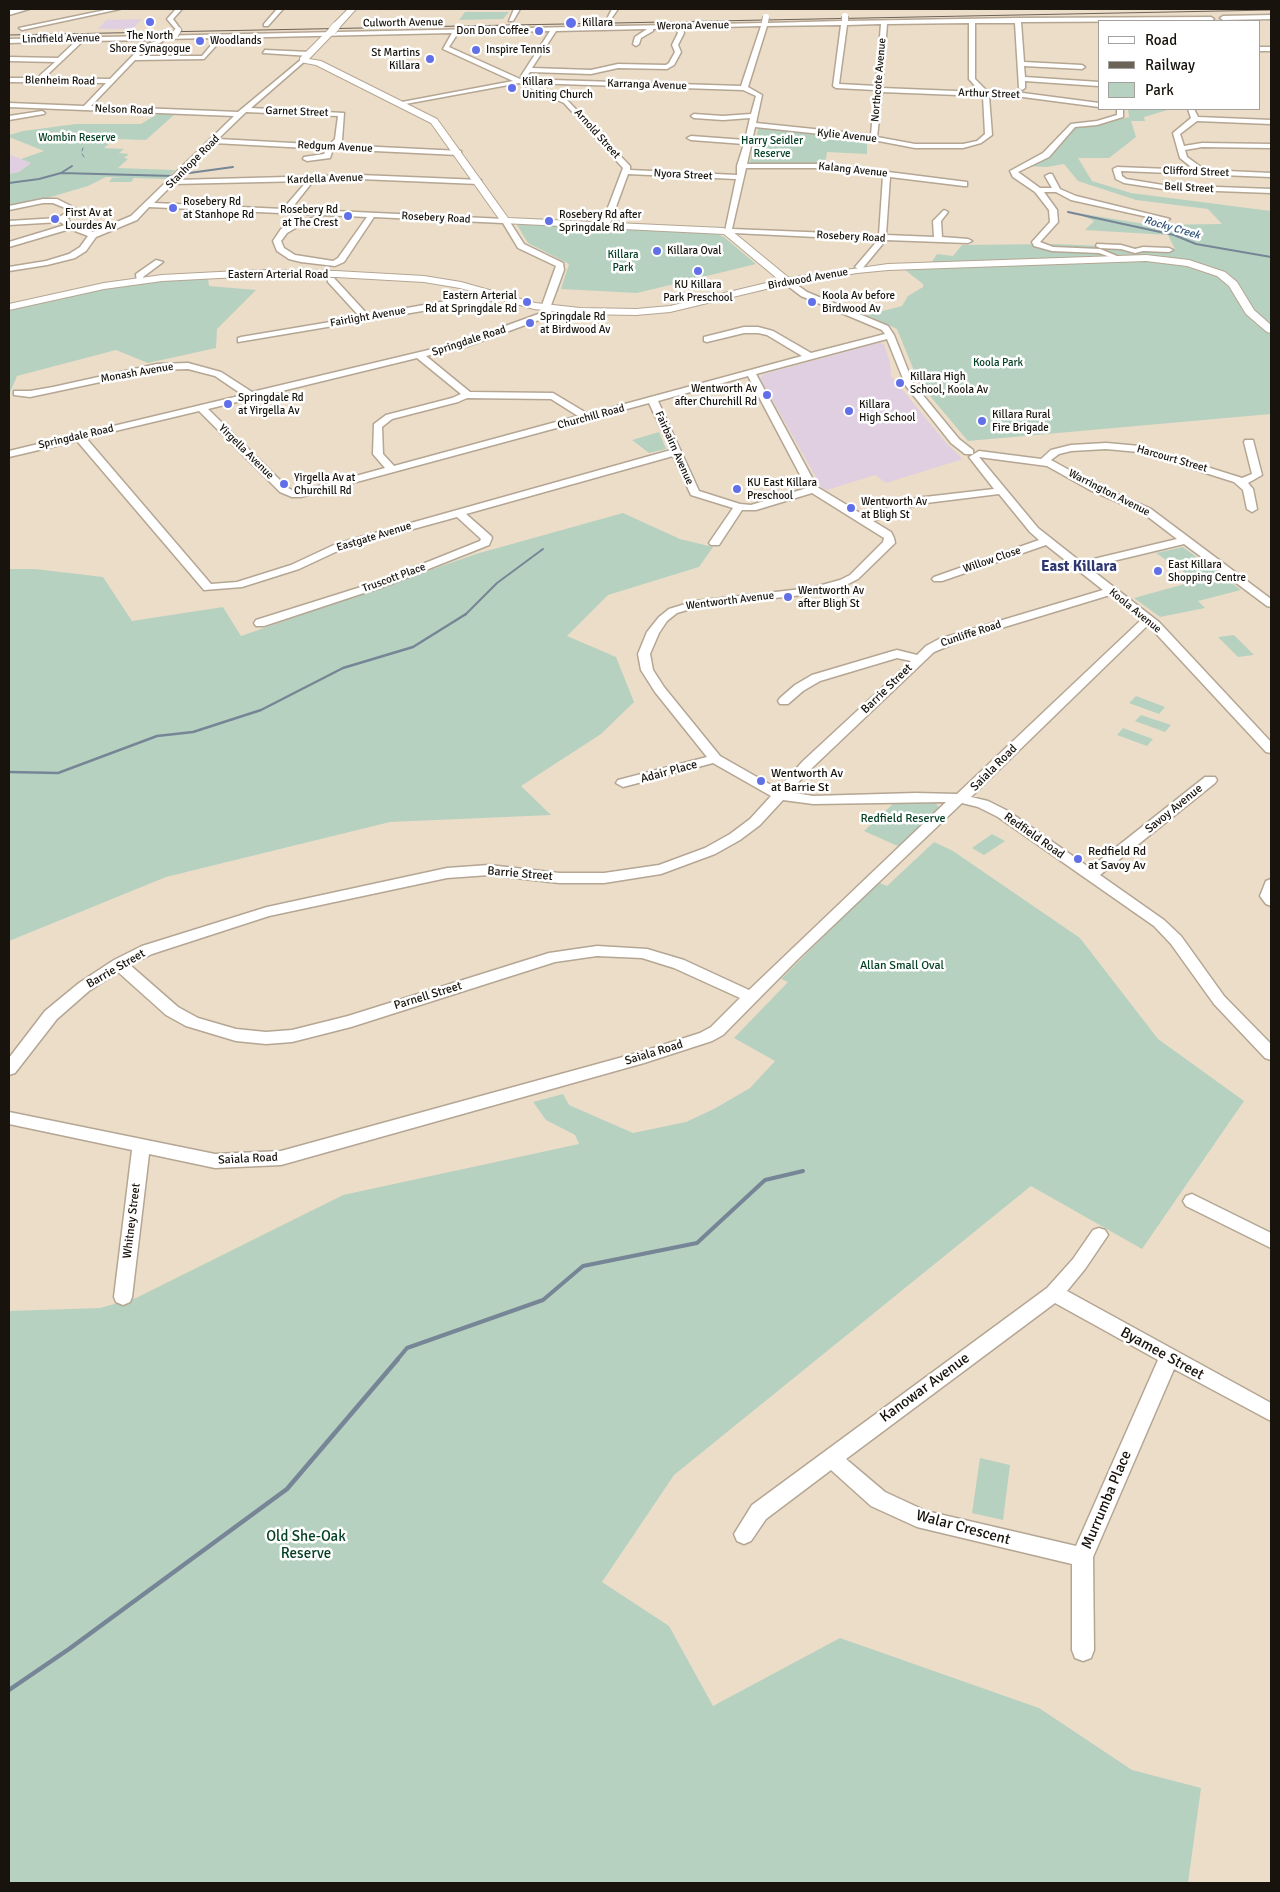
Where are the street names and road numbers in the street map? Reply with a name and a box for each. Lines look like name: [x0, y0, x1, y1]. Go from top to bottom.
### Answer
street label: Culworth Avenue: [363, 16, 443, 30]
street label: Werona Avenue: [657, 19, 729, 33]
street label: Lindfield Avenue: [22, 32, 100, 46]
street label: Northcote Avenue: [869, 38, 889, 122]
street label: Blenheim Road: [25, 74, 95, 88]
street label: Karranga Avenue: [607, 77, 687, 93]
street label: Arthur Street: [958, 86, 1020, 102]
street label: Nelson Road: [94, 102, 154, 118]
street label: Garnet Street: [265, 104, 329, 120]
street label: Arnold Street: [571, 106, 623, 162]
street label: Kylie Avenue: [816, 126, 878, 146]
street label: Stanhope Road: [163, 132, 223, 192]
street label: Redgum Avenue: [297, 138, 373, 156]
street label: Kalang Avenue: [818, 160, 888, 180]
street label: Clifford Street: [1163, 164, 1229, 180]
street label: Nyora Street: [653, 167, 713, 183]
street label: Kardella Avenue: [287, 171, 363, 187]
street label: Bell Street: [1164, 180, 1214, 196]
street label: Rosebery Road: [401, 210, 471, 226]
street label: Rosebery Road: [816, 229, 886, 245]
street label: Birdwood Avenue: [767, 265, 849, 293]
street label: Eastern Arterial Road: [228, 268, 328, 282]
street label: Fairlight Avenue: [329, 304, 407, 330]
street label: Springdale Road: [430, 323, 508, 359]
street label: Monash Avenue: [100, 360, 174, 386]
street label: Churchill Road: [556, 402, 626, 432]
street label: Fairbairn Avenue: [652, 409, 696, 487]
street label: Springdale Road: [37, 422, 115, 452]
street label: Yirgella Avenue: [216, 422, 276, 482]
street label: Harcourt Street: [1135, 443, 1209, 475]
street label: Warrington Avenue: [1066, 467, 1152, 519]
street label: Eastgate Avenue: [335, 519, 413, 555]
street label: Willow Close: [961, 544, 1023, 576]
street label: Truscott Place: [361, 560, 427, 596]
street label: Koola Avenue: [1106, 586, 1164, 636]
street label: Wentworth Avenue: [685, 589, 775, 613]
street label: Cunliffe Road: [939, 618, 1003, 650]
street label: Barrie Street: [858, 661, 916, 717]
street label: Saiala Road: [968, 742, 1020, 794]
street label: Adair Place: [639, 758, 699, 786]
street label: Savoy Avenue: [1142, 781, 1206, 837]
street label: Redfield Road: [1001, 810, 1067, 862]
street label: Barrie Street: [487, 864, 553, 884]
street label: Barrie Street: [84, 946, 148, 992]
street label: Parnell Street: [392, 979, 464, 1013]
street label: Saiala Road: [623, 1037, 685, 1069]
street label: Saiala Road: [218, 1150, 278, 1168]
street label: Whitney Street: [120, 1182, 144, 1260]
street label: Byamee Street: [1117, 1324, 1207, 1384]
street label: Kanowar Avenue: [877, 1349, 973, 1427]
street label: Murrumba Place: [1078, 1448, 1136, 1552]
street label: Walar Crescent: [914, 1507, 1012, 1549]

